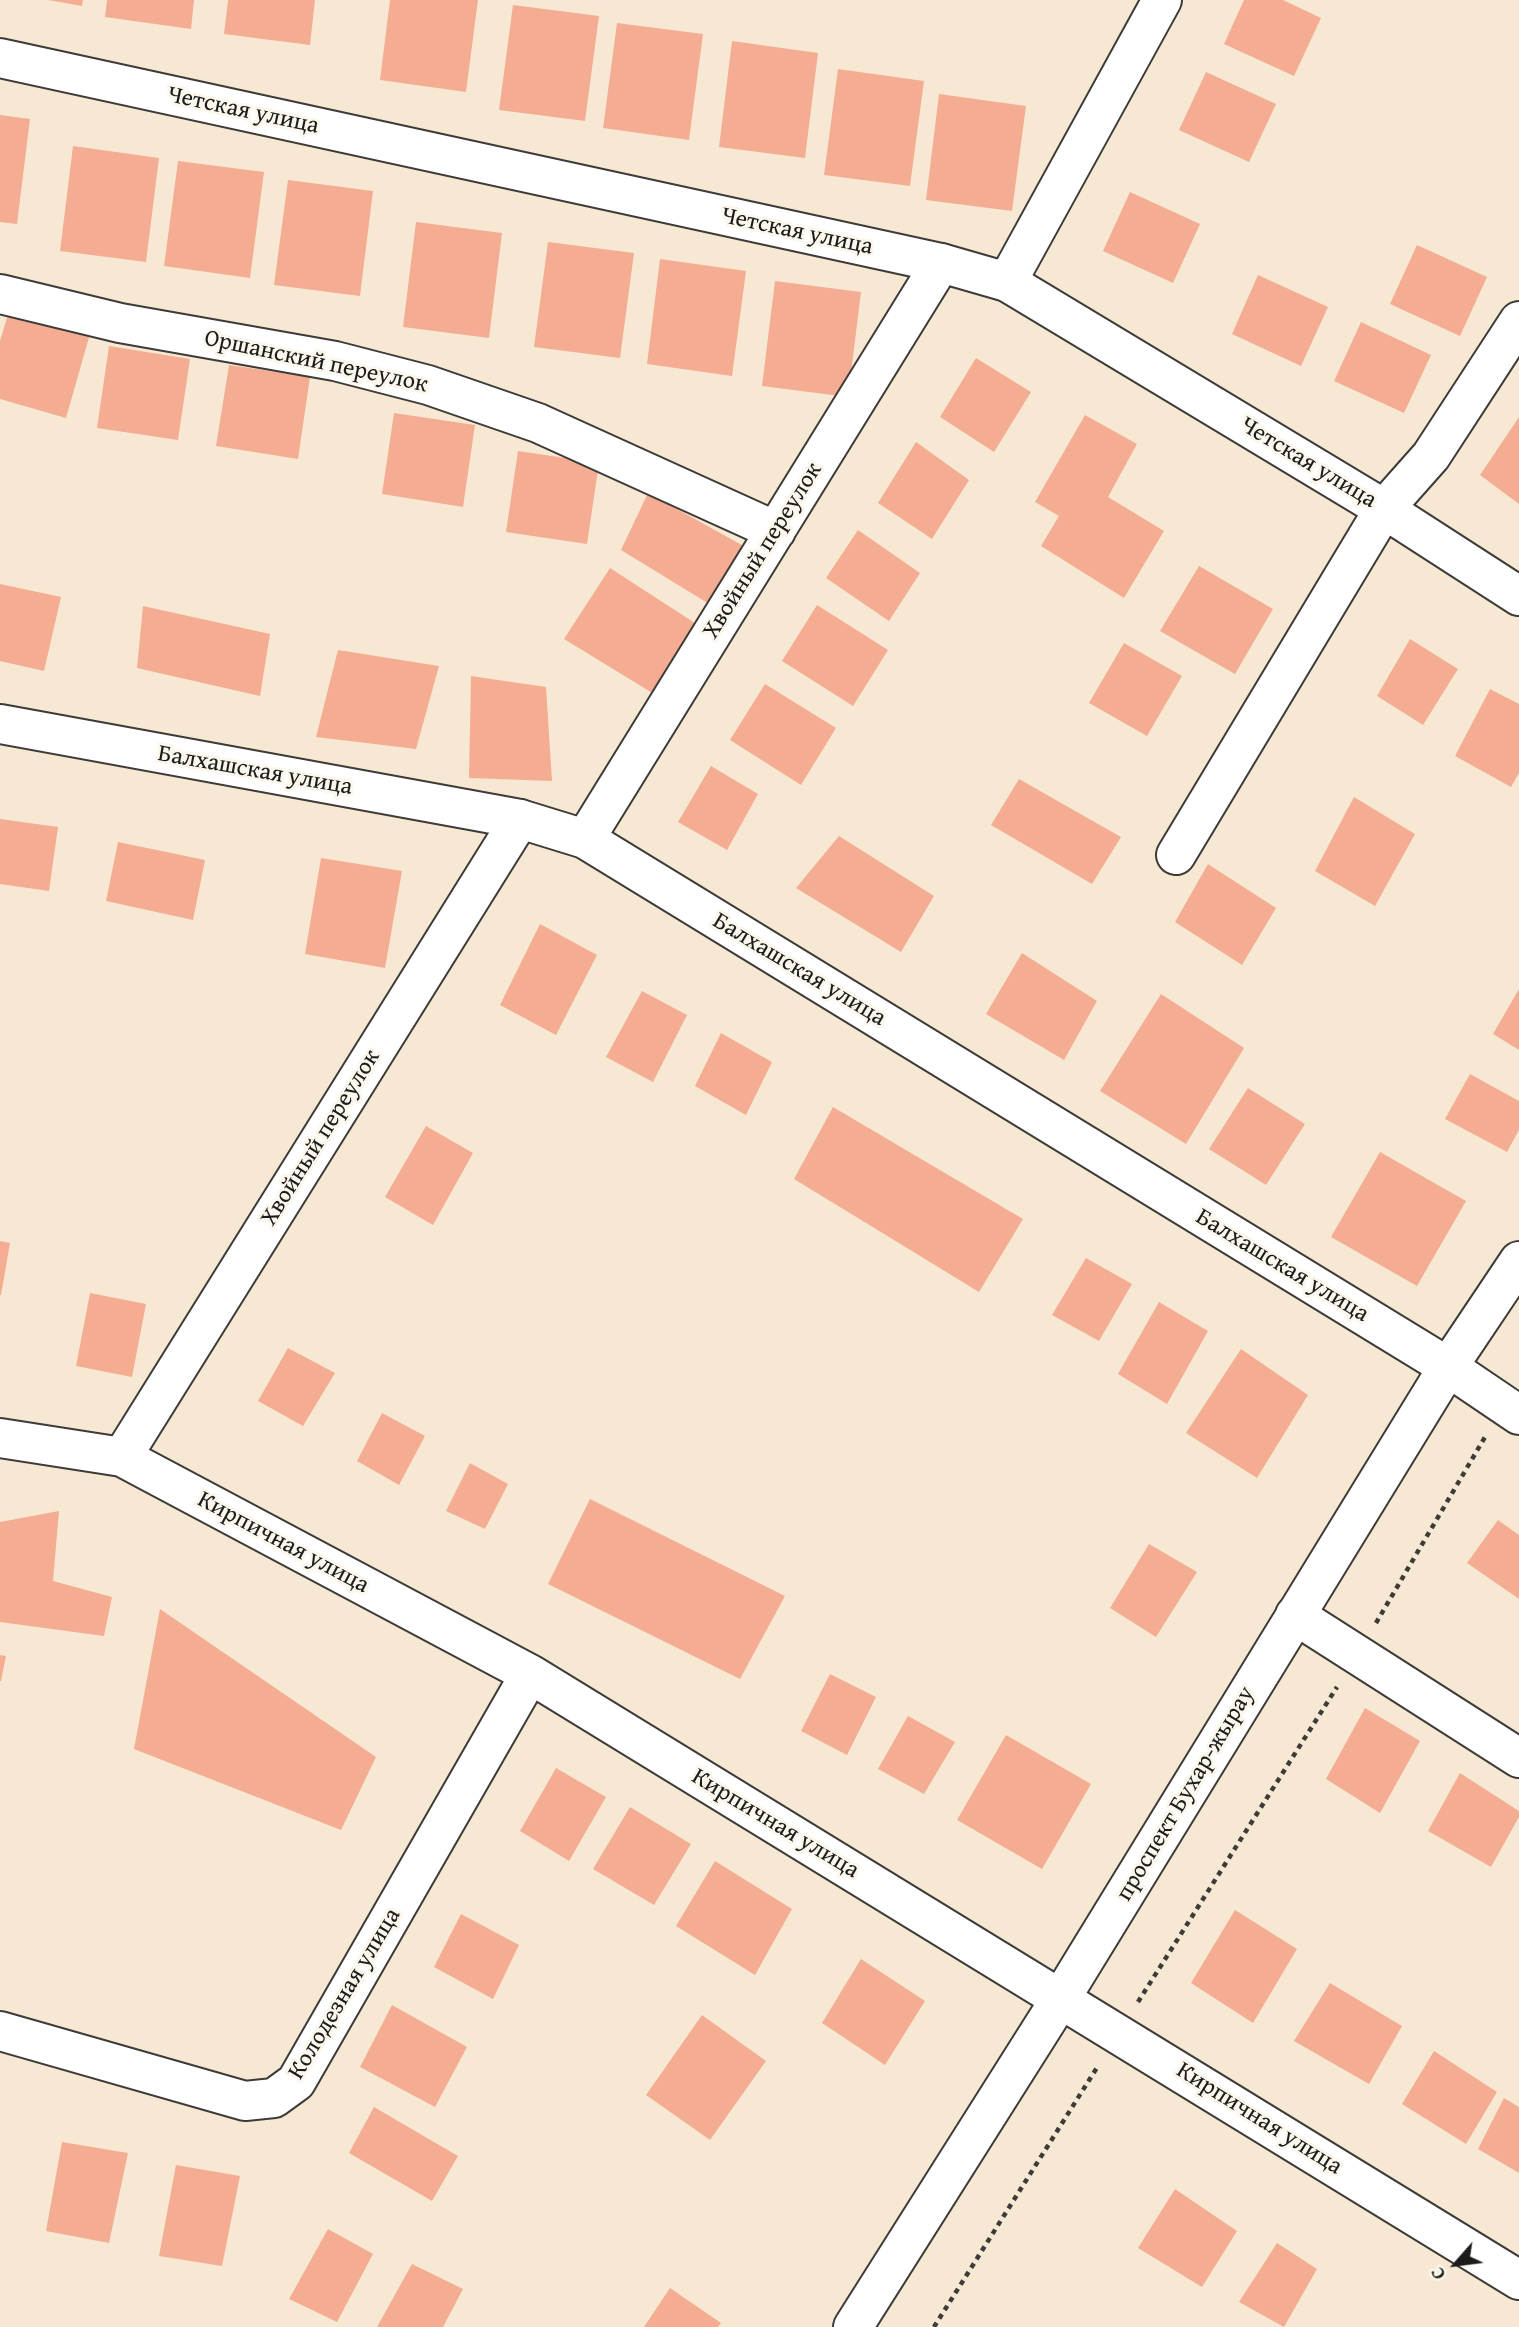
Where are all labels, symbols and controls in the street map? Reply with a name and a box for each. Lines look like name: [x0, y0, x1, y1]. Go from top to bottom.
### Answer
street label: Четская улица: [165, 81, 321, 141]
street label: Четская улица: [719, 202, 875, 262]
street label: Оршанский переулок: [202, 324, 430, 400]
street label: Четская улица: [1234, 411, 1382, 515]
street label: Хвойный переулок: [697, 457, 829, 645]
street label: Балхашская улица: [156, 740, 354, 802]
street label: Балхашская улица: [707, 907, 891, 1033]
street label: Хвойный переулок: [255, 1044, 387, 1232]
street label: Балхашская улица: [1190, 1203, 1374, 1329]
street label: Кирпичная улица: [192, 1486, 374, 1600]
street label: проспект Бухар-жырау: [1111, 1681, 1261, 1907]
street label: Кирпичная улица: [686, 1763, 864, 1885]
street label: Колодезная улица: [283, 1903, 407, 2085]
street label: Кирпичная улица: [1171, 2056, 1347, 2182]
north arrow: [1421, 2229, 1491, 2299]
text: С: [1423, 2263, 1452, 2285]

